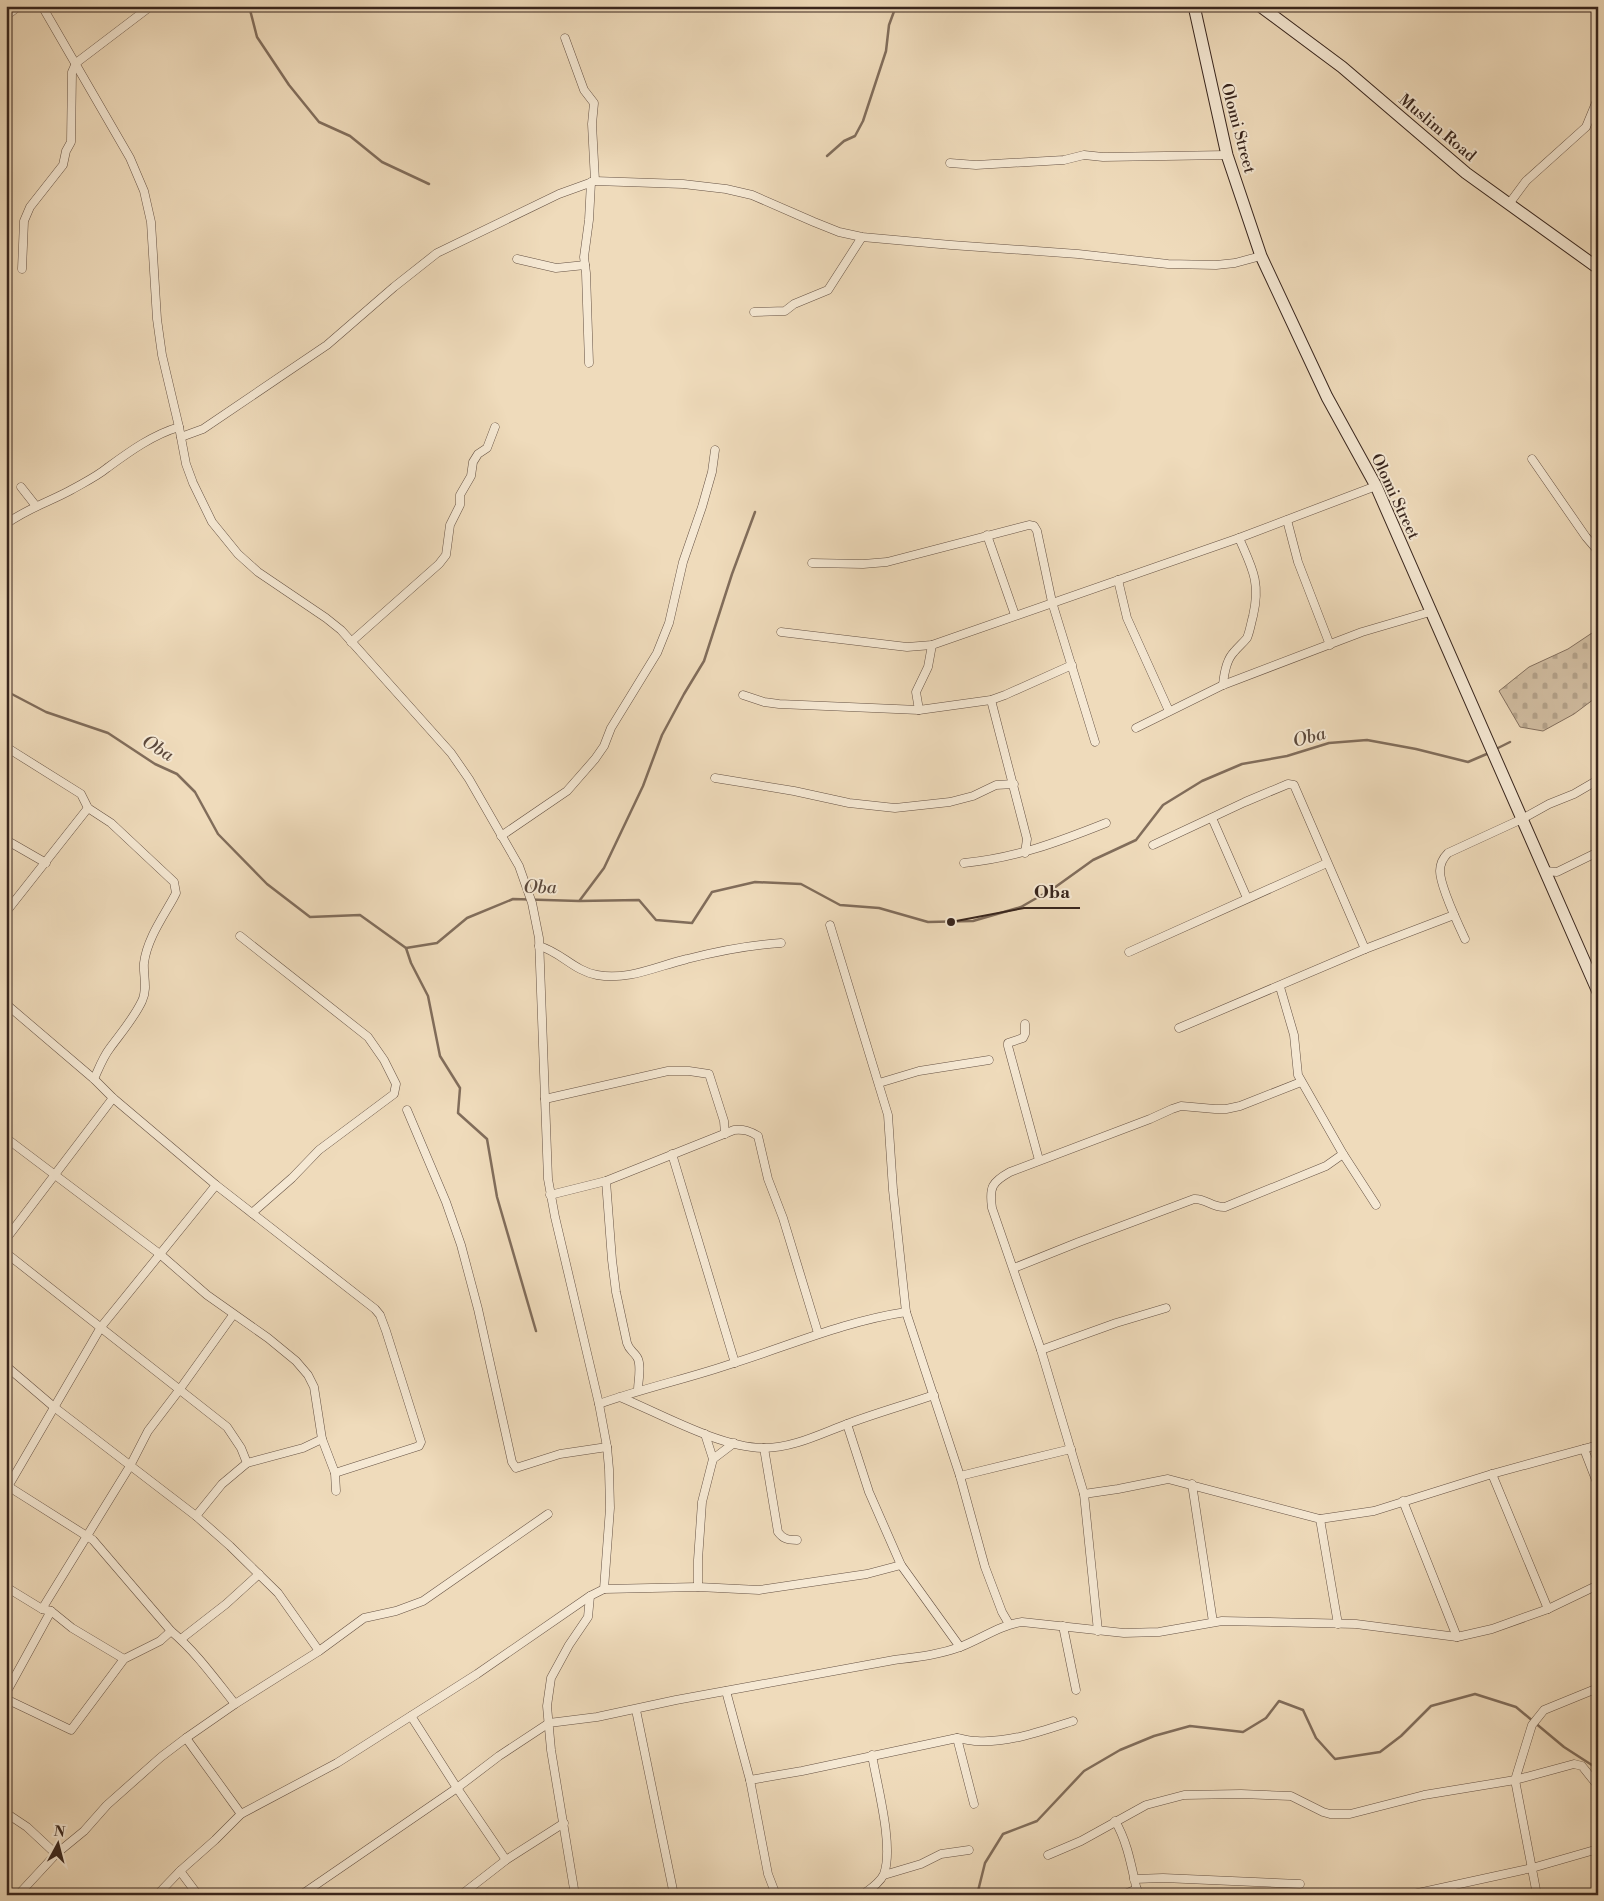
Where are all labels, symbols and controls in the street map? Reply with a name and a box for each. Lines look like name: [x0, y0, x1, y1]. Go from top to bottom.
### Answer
street label: Olomi Street: [1216, 81, 1260, 176]
street label: Muslim Road: [1395, 90, 1480, 166]
street label: Olomi Street: [1367, 450, 1424, 543]
water label: Oba: [1290, 722, 1329, 753]
water label: Oba: [138, 730, 179, 767]
callout: Oba: [1024, 875, 1080, 908]
water label: Oba: [523, 876, 558, 899]
text: Oba: [1034, 881, 1070, 904]
north arrow: [32, 1818, 82, 1868]
text: N: [53, 1822, 66, 1842]

